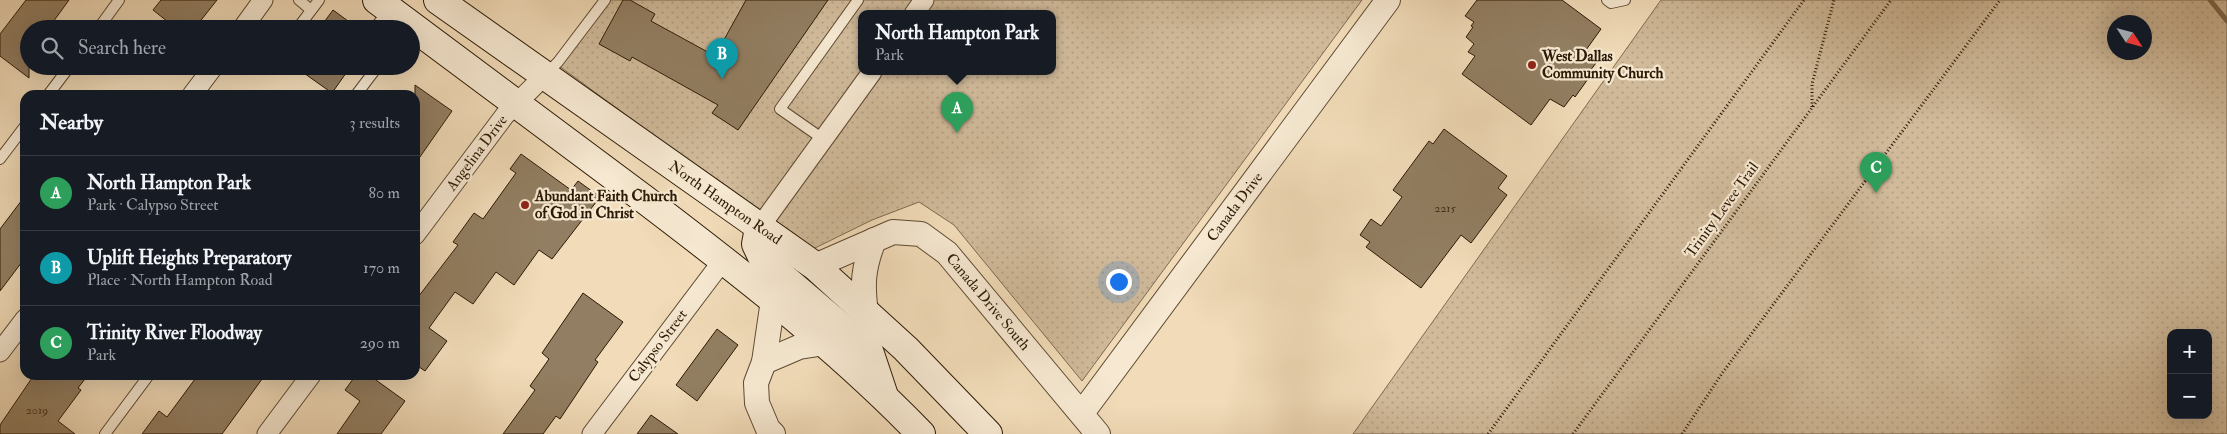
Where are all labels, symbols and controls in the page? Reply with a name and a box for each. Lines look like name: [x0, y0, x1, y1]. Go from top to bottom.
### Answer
popup: [858, 10, 1056, 75]
north arrow: [2107, 15, 2152, 60]
search box: [20, 20, 420, 75]
text: North Hampton Park: [875, 21, 1039, 45]
icon: search: [38, 34, 66, 62]
text: Search here: [78, 36, 166, 60]
pin: B: [706, 38, 738, 79]
text: Park: [875, 45, 904, 65]
place label: West Dallas Community Church: [1541, 47, 1663, 84]
marker: West Dallas Community Church: [1526, 59, 1538, 71]
pin: A: [941, 92, 973, 133]
text: Nearby: [40, 109, 103, 136]
street label: Angelina Drive: [442, 111, 512, 196]
text: 3 results: [349, 113, 400, 133]
pin: C: [1860, 152, 1892, 193]
street label: North Hampton Road: [664, 157, 786, 250]
street label: Trinity Levee Trail: [1681, 158, 1763, 262]
street label: Canada Drive: [1203, 169, 1267, 245]
text: North Hampton Park: [87, 171, 251, 195]
text: A: [51, 183, 61, 203]
text: 80 m: [369, 183, 400, 203]
place label: Abundant Faith Church of God in Christ: [534, 187, 678, 223]
text: Park · Calypso Street: [87, 195, 219, 215]
marker: Abundant Faith Church of God in Christ: [519, 199, 531, 211]
house number: 2215: [1434, 201, 1457, 216]
text: Uplift Heights Preparatory: [87, 246, 291, 270]
street label: Canada Drive South: [942, 249, 1034, 355]
text: B: [51, 258, 61, 278]
text: 170 m: [363, 258, 400, 278]
your location: [1106, 269, 1132, 295]
text: Place · North Hampton Road: [87, 270, 273, 290]
street label: Calypso Street: [624, 306, 693, 387]
text: Trinity River Floodway: [87, 321, 262, 345]
map controls: [2167, 329, 2212, 419]
button: +: [2167, 329, 2212, 374]
text: C: [50, 333, 62, 353]
text: 290 m: [360, 333, 400, 353]
text: Park: [87, 345, 116, 365]
button: −: [2167, 374, 2212, 419]
house number: 2019: [26, 403, 48, 418]

